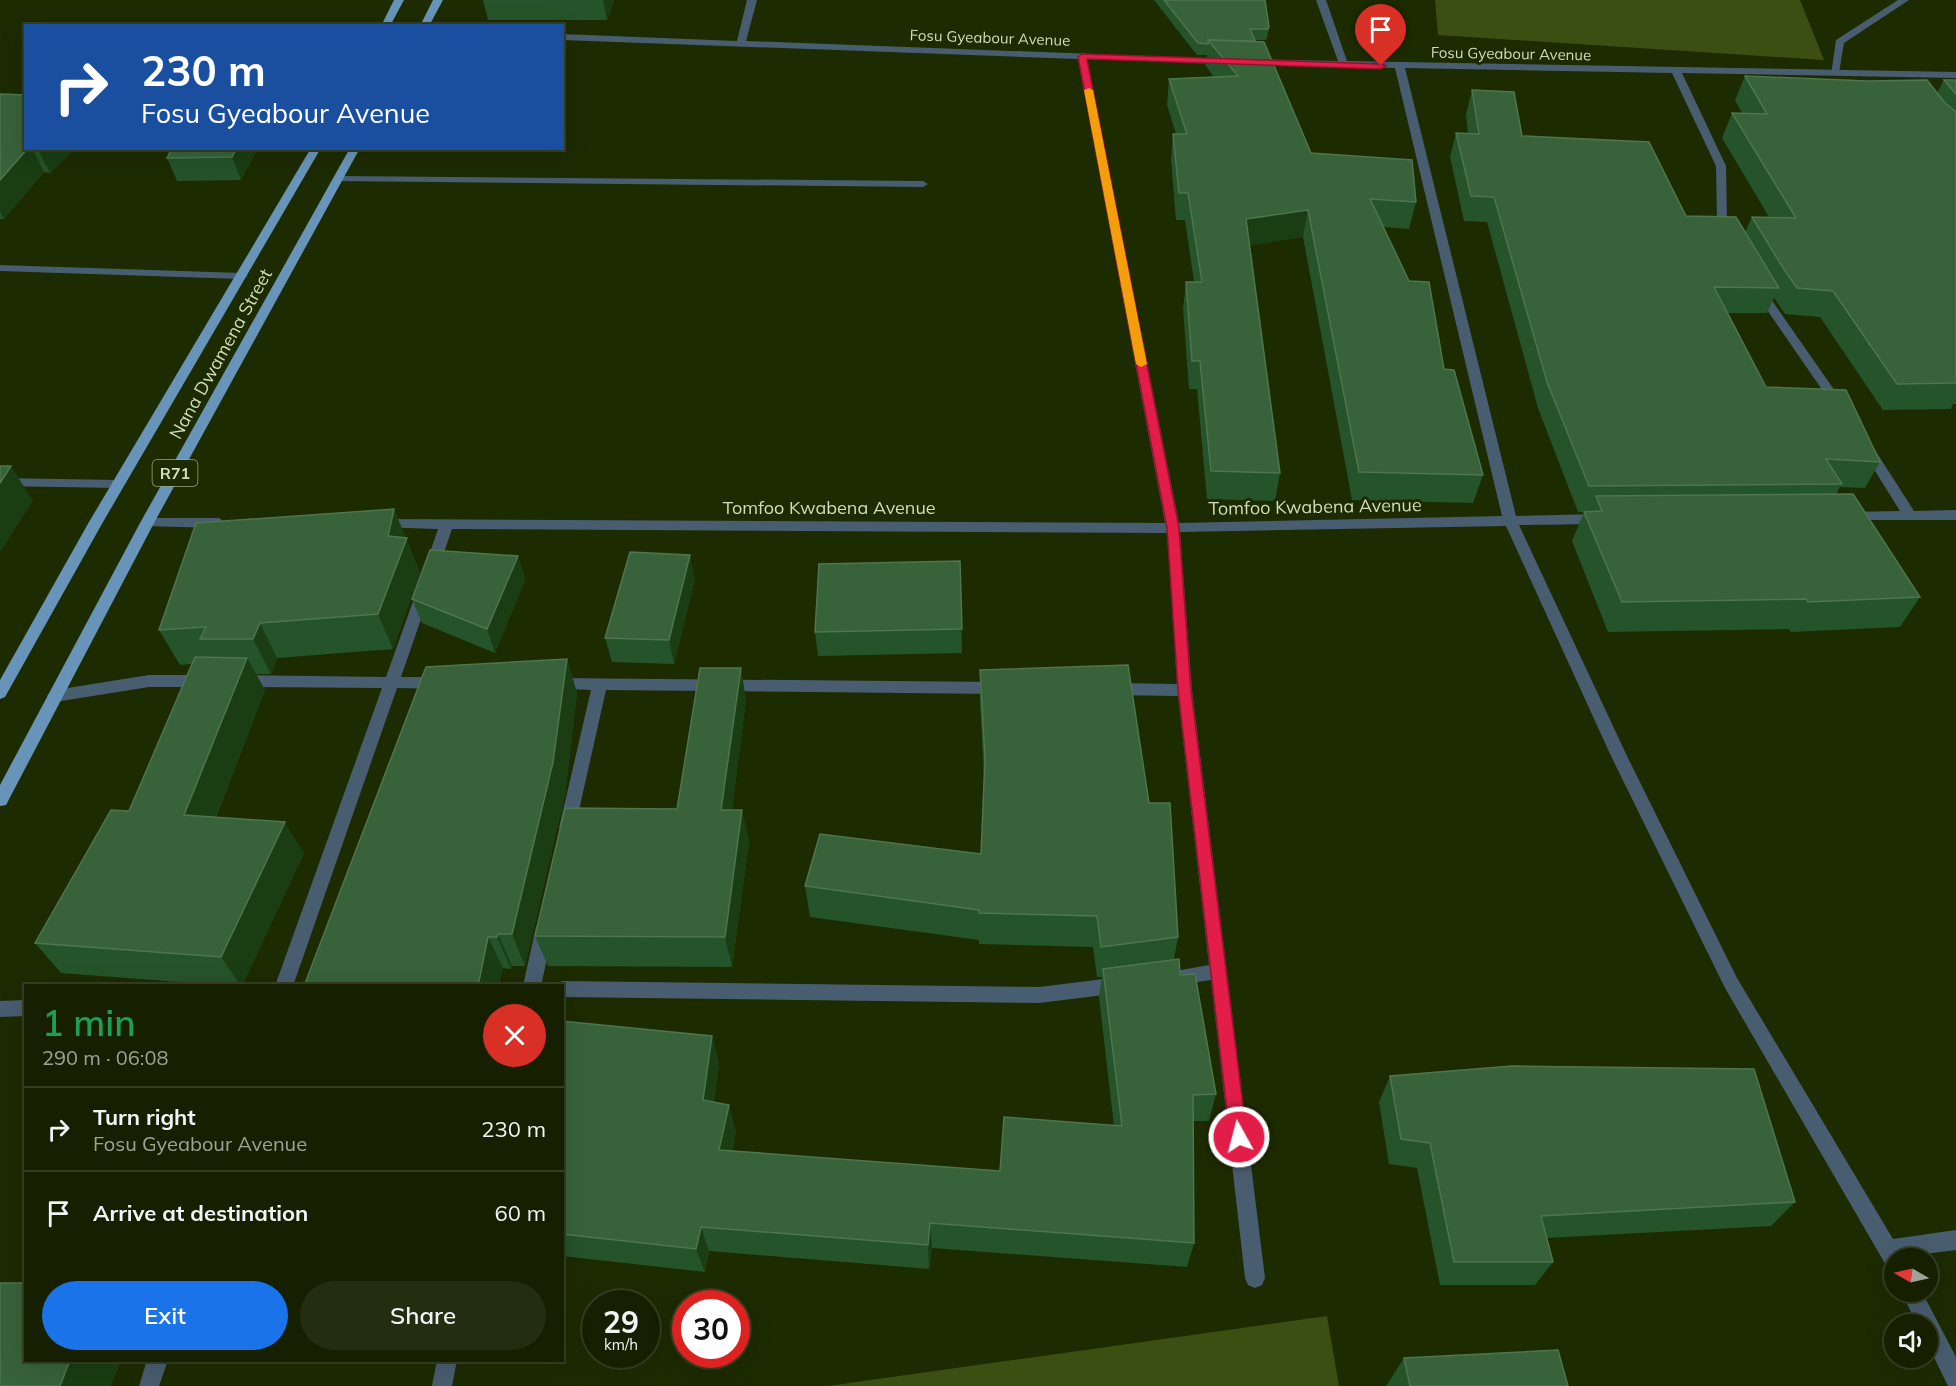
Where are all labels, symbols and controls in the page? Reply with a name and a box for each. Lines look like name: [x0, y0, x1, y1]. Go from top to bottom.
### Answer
pin: [1355, 4, 1406, 66]
icon: arrive: [1364, 13, 1397, 46]
street label: Fosu Gyeabour Avenue: [909, 25, 1071, 50]
street label: Fosu Gyeabour Avenue: [1431, 43, 1591, 64]
text: 230 m: [141, 44, 266, 97]
icon: right: [42, 48, 120, 126]
text: Fosu Gyeabour Avenue: [141, 96, 430, 130]
street label: Nana Dwamena Street: [164, 264, 277, 443]
road number: R71: [152, 460, 198, 486]
street label: Tomfoo Kwabena Avenue: [1208, 493, 1422, 520]
street label: Tomfoo Kwabena Avenue: [722, 496, 936, 519]
text: 1 min: [42, 1000, 136, 1045]
button: close: [483, 1004, 546, 1067]
text: 290 m · 06:08: [42, 1045, 168, 1070]
text: Turn right: [93, 1103, 196, 1131]
position arrow: [1207, 1105, 1271, 1169]
icon: right: [42, 1113, 75, 1146]
text: 230 m: [481, 1115, 546, 1143]
text: Fosu Gyeabour Avenue: [93, 1131, 307, 1156]
icon: arrive: [42, 1197, 75, 1230]
text: Arrive at destination: [93, 1199, 308, 1227]
text: 60 m: [495, 1199, 546, 1227]
north arrow: [1884, 1248, 1938, 1302]
map controls: [1884, 1248, 1938, 1368]
button: Exit: [42, 1281, 288, 1350]
button: Share: [300, 1281, 546, 1350]
speed limit sign: 30: [672, 1290, 750, 1368]
text: 29: [603, 1303, 639, 1341]
button: sound: [1884, 1314, 1938, 1368]
text: km/h: [604, 1335, 638, 1354]

